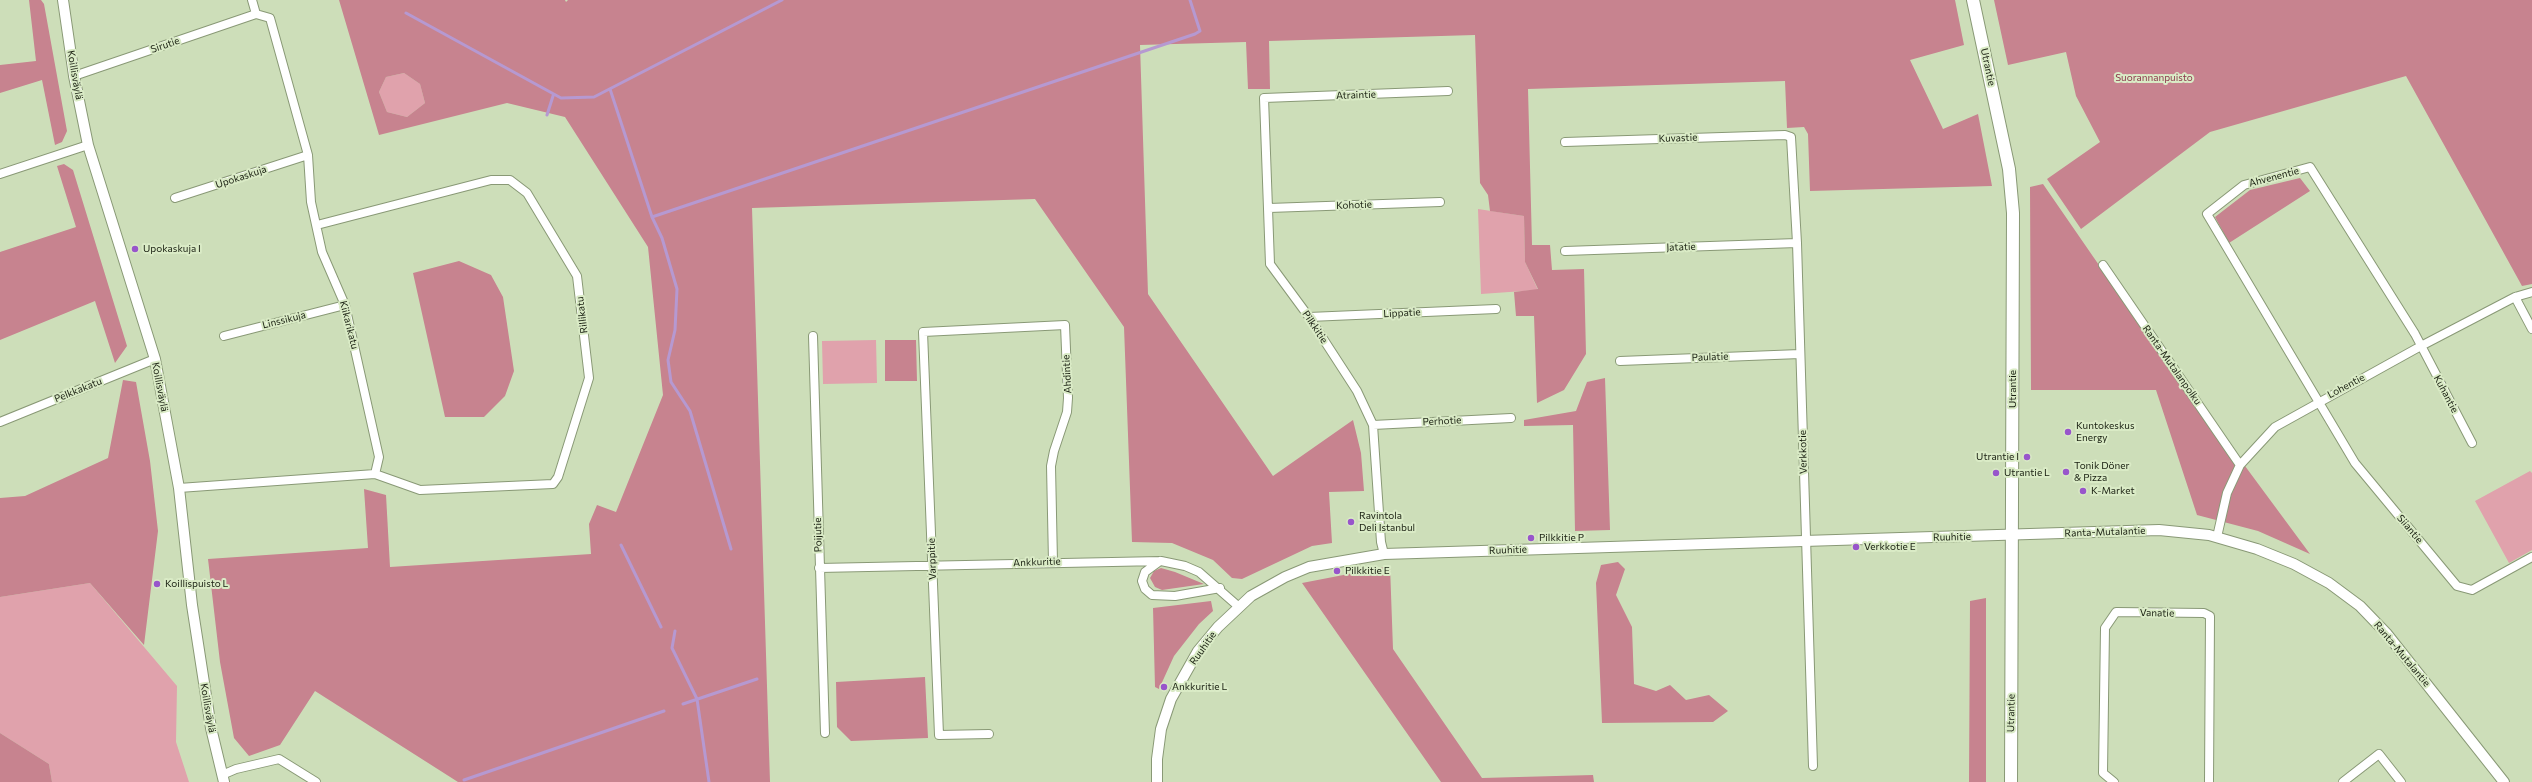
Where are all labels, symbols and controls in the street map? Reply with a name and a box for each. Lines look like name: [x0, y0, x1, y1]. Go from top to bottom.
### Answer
street label: Sirutie: [149, 34, 181, 56]
street label: Utrantie: [1978, 47, 1998, 87]
street label: Koillisväylä: [65, 49, 85, 101]
park label: Suorannanpuisto: [2115, 72, 2193, 84]
street label: Atraintie: [1336, 88, 1376, 102]
street label: Kuvastie: [1658, 131, 1698, 145]
street label: Upokaskuja: [214, 163, 268, 191]
street label: Ahvenentie: [2248, 165, 2300, 189]
street label: Kohotie: [1336, 198, 1372, 212]
street label: Jatatie: [1666, 240, 1696, 254]
place label: Upokaskuja I: [143, 243, 201, 255]
marker: Upokaskuja I: [130, 244, 140, 254]
street label: Rillikatu: [574, 296, 590, 334]
street label: Kiikarikatu: [337, 300, 361, 350]
street label: Lippatie: [1383, 306, 1421, 320]
street label: Pilkkitie: [1300, 308, 1330, 346]
street label: Linssikuja: [261, 309, 307, 331]
street label: Ranta-Mutalanpolku: [2140, 323, 2204, 407]
street label: Paulatie: [1691, 350, 1729, 364]
street label: Ahdintie: [1060, 354, 1074, 394]
street label: Koillisväylä: [149, 361, 171, 413]
street label: Utrantie: [2007, 370, 2019, 408]
street label: Lohentie: [2325, 371, 2367, 401]
street label: Kuhantie: [2431, 373, 2461, 415]
street label: Pelkkakatu: [52, 375, 104, 405]
street label: Perhotie: [1422, 414, 1462, 428]
place label: Kuntokeskus Energy: [2076, 420, 2134, 444]
marker: Kuntokeskus Energy: [2063, 427, 2073, 437]
street label: Verkkotie: [1797, 430, 1809, 474]
place label: Utrantie I: [1976, 451, 2019, 463]
marker: Utrantie I: [2022, 452, 2032, 462]
place label: Tonik Döner & Pizza: [2074, 460, 2130, 484]
place label: Utrantie L: [2004, 467, 2050, 479]
marker: Tonik Döner & Pizza: [2061, 467, 2071, 477]
marker: Utrantie L: [1991, 468, 2001, 478]
place label: K-Market: [2091, 485, 2135, 497]
marker: K-Market: [2078, 486, 2088, 496]
place label: Ravintola Deli Istanbul: [1359, 510, 1415, 534]
street label: Siiantie: [2395, 512, 2425, 546]
marker: Ravintola Deli Istanbul: [1346, 517, 1356, 527]
street label: Poijutie: [812, 518, 824, 552]
street label: Ranta-Mutalantie: [2064, 525, 2146, 539]
street label: Ruuhitie: [1933, 531, 1971, 543]
place label: Pilkkitie P: [1539, 532, 1584, 544]
marker: Pilkkitie P: [1526, 533, 1536, 543]
street label: Varppitie: [925, 538, 939, 580]
place label: Verkkotie E: [1864, 541, 1916, 553]
marker: Verkkotie E: [1851, 542, 1861, 552]
street label: Ruuhitie: [1489, 543, 1527, 557]
street label: Ankkuritie: [1013, 555, 1061, 569]
place label: Pilkkitie E: [1345, 565, 1390, 577]
marker: Pilkkitie E: [1332, 566, 1342, 576]
place label: Koillispuisto L: [165, 578, 228, 590]
marker: Koillispuisto L: [152, 579, 162, 589]
street label: Vanatie: [2140, 607, 2174, 619]
street label: Ranta-Mutalantie: [2371, 619, 2433, 689]
street label: Ruuhitie: [1187, 629, 1219, 667]
place label: Ankkuritie L: [1172, 681, 1227, 693]
street label: Koillisväylä: [198, 682, 218, 734]
marker: Ankkuritie L: [1159, 682, 1169, 692]
street label: Utrantie: [2005, 694, 2017, 732]

